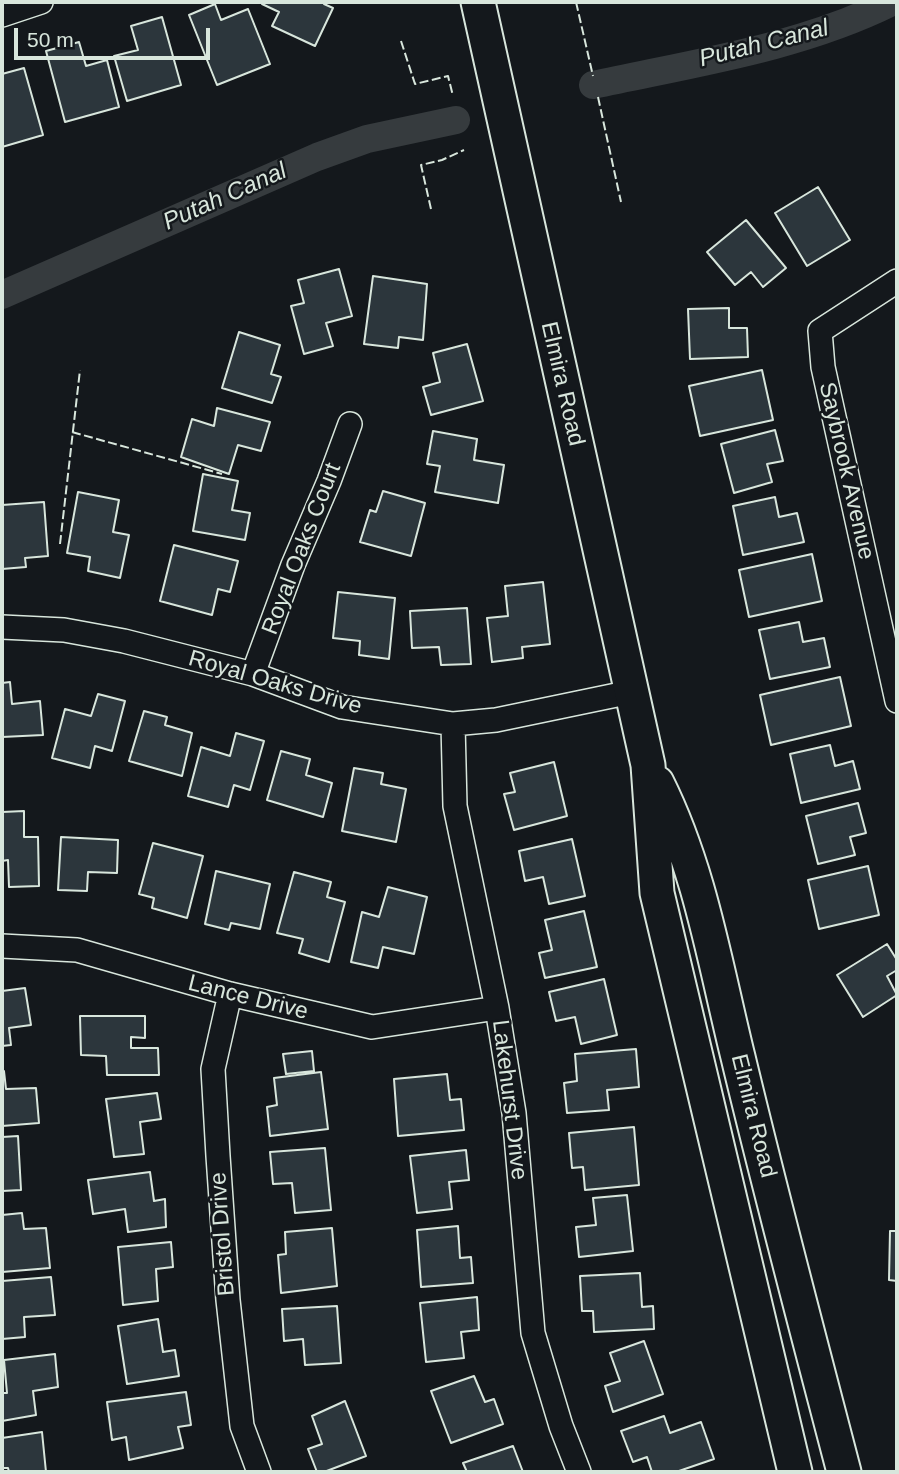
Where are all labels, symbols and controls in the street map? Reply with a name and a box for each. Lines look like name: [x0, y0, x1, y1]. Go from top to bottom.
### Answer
scale bar: [18, 14, 214, 58]
water label: Putah Canal: [696, 14, 832, 74]
text: 50 m: [27, 28, 74, 51]
water label: Putah Canal: [159, 157, 291, 237]
street label: Elmira Road: [534, 319, 590, 449]
street label: Saybrook Avenue: [812, 380, 880, 562]
street label: Royal Oaks Court: [257, 459, 347, 639]
street label: Royal Oaks Drive: [185, 645, 365, 721]
street label: Lance Drive: [185, 970, 311, 1026]
street label: Lakehurst Drive: [485, 1018, 533, 1182]
street label: Elmira Road: [724, 1051, 782, 1181]
street label: Bristol Drive: [205, 1171, 241, 1297]

